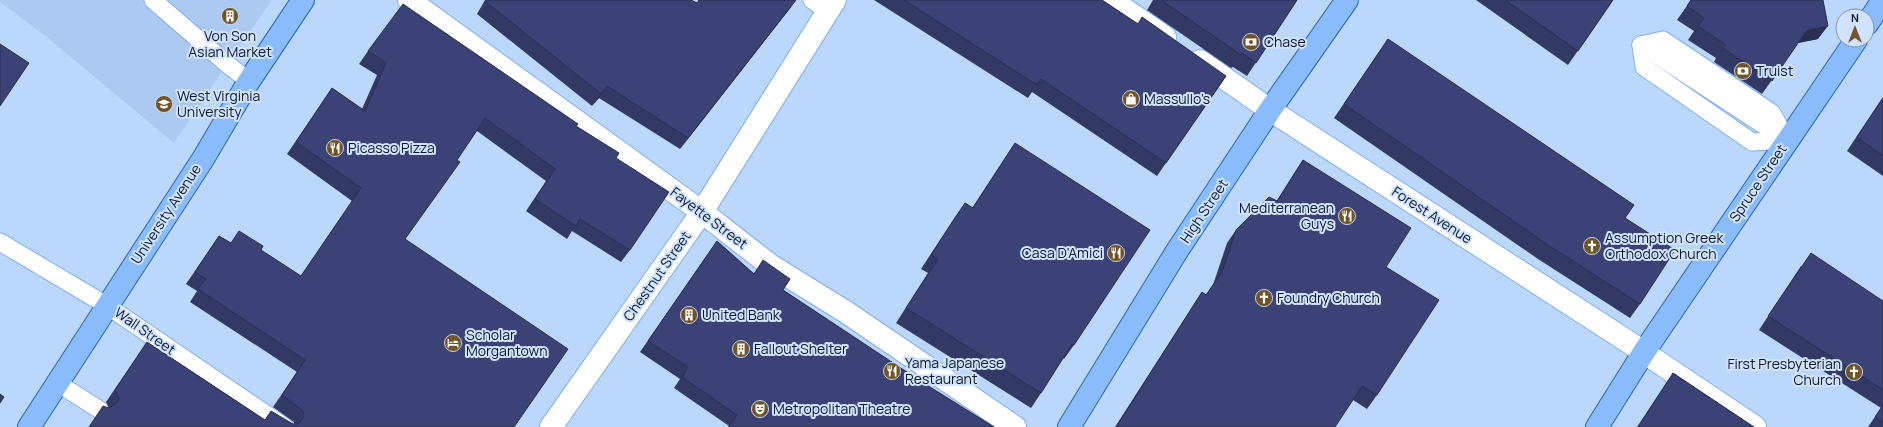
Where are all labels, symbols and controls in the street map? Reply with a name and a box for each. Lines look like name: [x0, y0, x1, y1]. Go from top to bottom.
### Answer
building icon: Von Son Asian Market: [220, 6, 240, 26]
north arrow: [1835, 8, 1875, 48]
text: N: [1851, 10, 1859, 25]
place label: Von Son Asian Market: [188, 26, 272, 61]
bank icon: Chase: [1241, 32, 1261, 52]
place label: Chase: [1264, 32, 1306, 51]
bank icon: Truist: [1733, 61, 1753, 81]
place label: Truist: [1756, 61, 1794, 80]
place label: West Virginia University: [177, 86, 260, 121]
shop icon: Massullo's: [1121, 89, 1141, 109]
place label: Massullo's: [1144, 89, 1210, 108]
school or university icon: West Virginia University: [154, 94, 174, 114]
restaurant icon: Picasso Pizza: [325, 138, 345, 158]
place label: Picasso Pizza: [348, 138, 435, 157]
street label: Spruce Street: [1725, 140, 1791, 225]
street label: University Avenue: [126, 160, 205, 267]
street label: High Street: [1175, 175, 1232, 246]
street label: Fayette Street: [667, 182, 752, 253]
street label: Forest Avenue: [1389, 182, 1476, 248]
place label: Mediterranean Guys: [1239, 198, 1334, 233]
restaurant icon: Mediterranean Guys: [1337, 206, 1357, 226]
street label: Chestnut Street: [619, 227, 695, 324]
place label: Assumption Greek Orthodox Church: [1605, 228, 1724, 263]
church icon: Assumption Greek Orthodox Church: [1582, 236, 1602, 256]
place label: Casa D'Amici: [1022, 243, 1103, 262]
restaurant icon: Casa D'Amici: [1106, 243, 1126, 263]
church icon: Foundry Church: [1254, 288, 1274, 308]
place label: Foundry Church: [1277, 288, 1380, 307]
street label: Wall Street: [111, 303, 180, 359]
building icon: United Bank: [679, 305, 699, 325]
place label: United Bank: [702, 305, 781, 324]
place label: Scholar Morgantown: [466, 325, 548, 360]
hotel icon: Scholar Morgantown: [443, 333, 463, 353]
building icon: Fallout Shelter: [731, 339, 751, 359]
place label: Fallout Shelter: [754, 339, 847, 358]
place label: Yama Japanese Restaurant: [905, 353, 1004, 388]
place label: First Presbyterian Church: [1727, 354, 1841, 389]
restaurant icon: Yama Japanese Restaurant: [882, 361, 902, 381]
church icon: First Presbyterian Church: [1844, 362, 1864, 382]
theatre icon: Metropolitan Theatre: [750, 399, 770, 419]
place label: Metropolitan Theatre: [773, 399, 911, 418]

